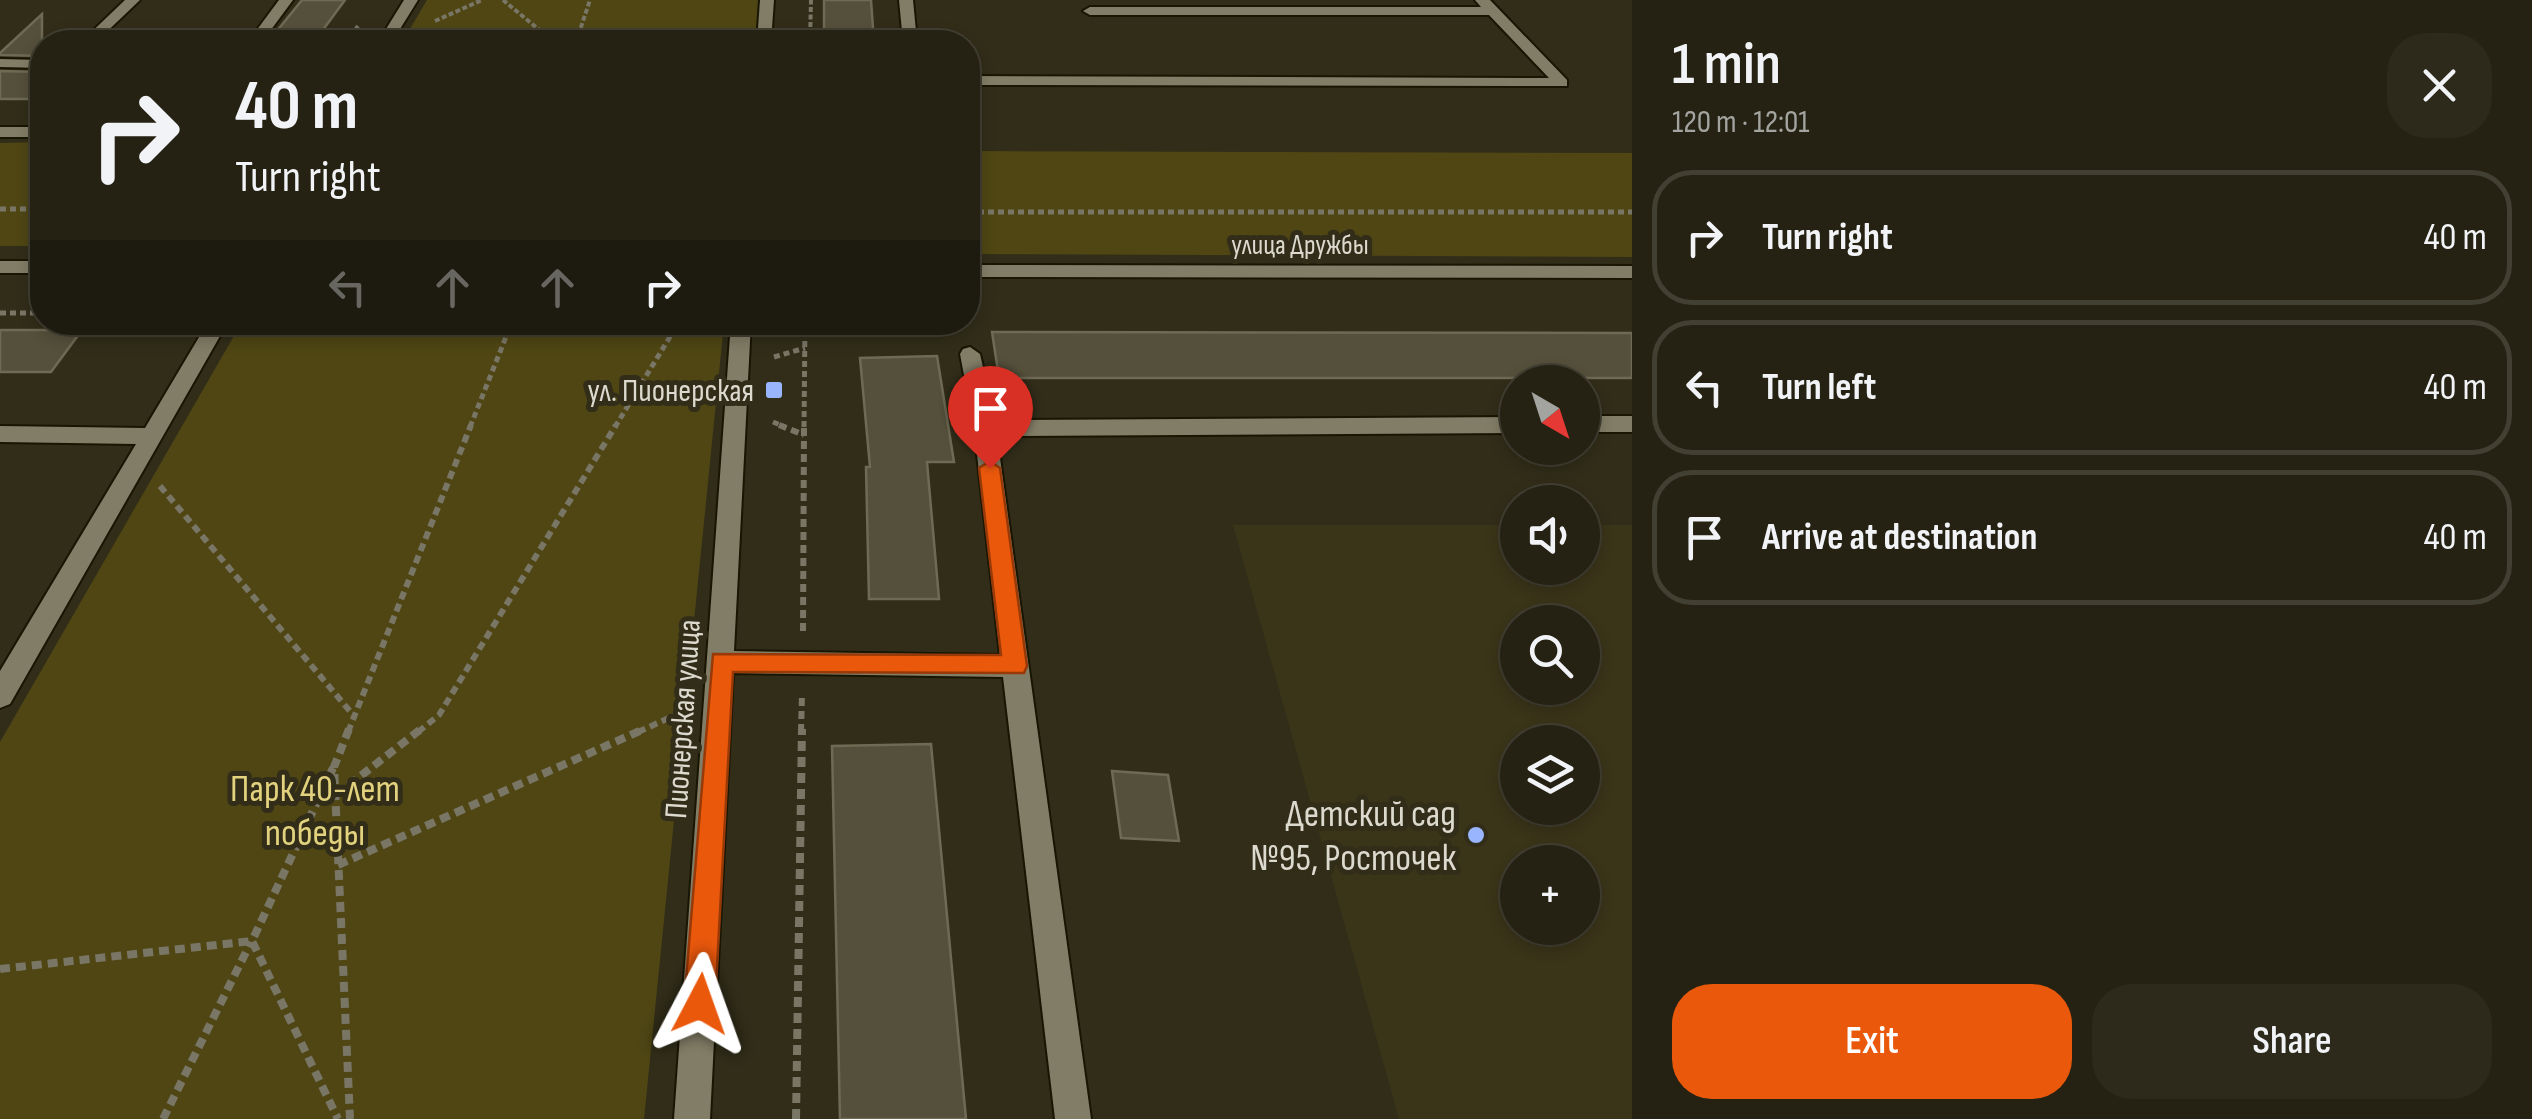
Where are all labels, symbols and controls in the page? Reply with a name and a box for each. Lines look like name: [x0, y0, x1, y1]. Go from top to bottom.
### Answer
text: 1 min: [1672, 29, 1781, 101]
button: close: [2387, 33, 2492, 138]
text: 40 m: [235, 65, 358, 149]
icon: right: [70, 70, 200, 200]
text: 120 m · 12:01: [1672, 103, 1809, 142]
text: Turn right: [235, 150, 381, 205]
icon: right: [1677, 210, 1732, 265]
text: Turn right: [1762, 215, 1893, 260]
text: 40 m: [2424, 215, 2487, 260]
street label: улица Дружбы: [1231, 229, 1369, 262]
icon: left: [320, 260, 375, 315]
icon: ahead: [425, 260, 480, 315]
icon: ahead: [530, 260, 585, 315]
icon: right: [635, 260, 690, 315]
icon: left: [1677, 360, 1732, 415]
north arrow: [1500, 365, 1600, 465]
map controls: [1500, 365, 1600, 945]
text: Turn left: [1762, 365, 1876, 410]
text: 40 m: [2424, 365, 2487, 410]
pin: [948, 366, 1033, 469]
place label: ул. Пионерская: [587, 372, 754, 411]
marker: ул. Пионерская: [763, 379, 785, 401]
icon: arrive: [963, 381, 1018, 436]
button: sound: [1500, 485, 1600, 585]
icon: arrive: [1677, 510, 1732, 565]
text: Arrive at destination: [1762, 515, 2037, 560]
text: 40 m: [2424, 515, 2487, 560]
button: search: [1500, 605, 1600, 705]
street label: Пионерская улица: [657, 618, 710, 820]
button: layers: [1500, 725, 1600, 825]
park label: Парк 40-лет победы: [230, 767, 400, 856]
place label: Детский сад №95, Росточек: [1250, 792, 1457, 881]
marker: Детский сад №95, Росточек: [1465, 824, 1487, 846]
button: +: [1500, 845, 1600, 945]
position arrow: [648, 952, 752, 1056]
button: Exit: [1672, 984, 2072, 1099]
button: Share: [2092, 984, 2492, 1099]

